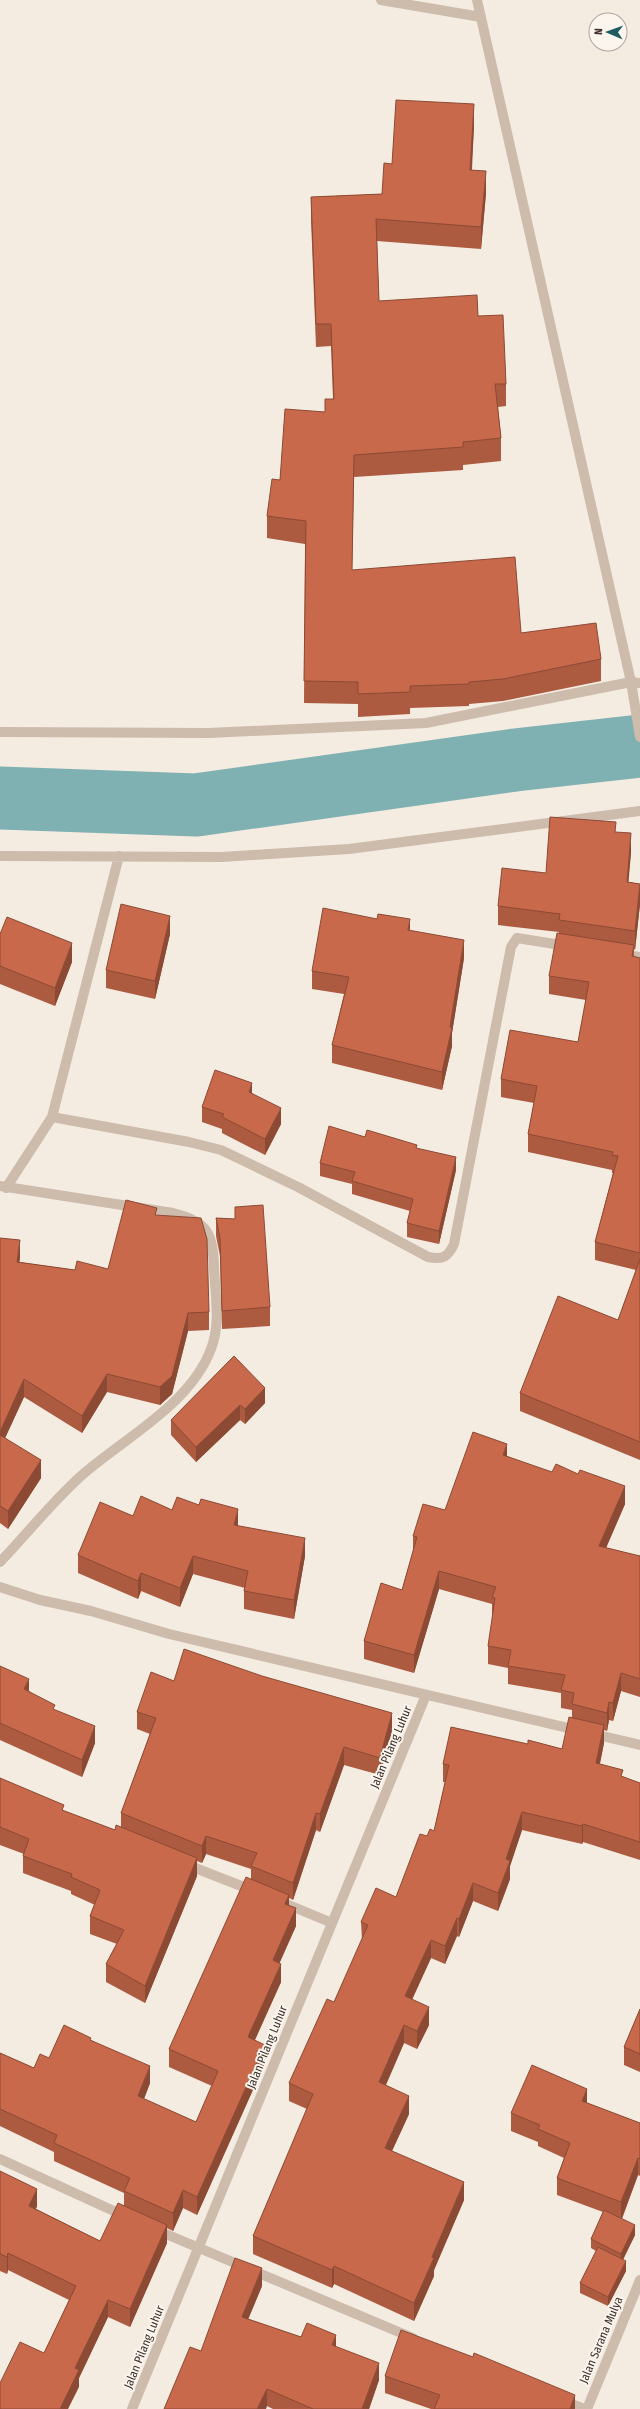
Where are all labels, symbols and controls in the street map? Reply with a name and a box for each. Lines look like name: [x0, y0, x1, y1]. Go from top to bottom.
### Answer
north arrow: [588, 12, 628, 52]
text: N: [592, 28, 605, 35]
street label: Jalan Pilang Luhur: [367, 1703, 415, 1790]
street label: Jalan Pilang Luhur: [244, 2003, 290, 2091]
street label: Jalan Sarana Mulya: [576, 2295, 626, 2385]
street label: Jalan Pilang Luhur: [121, 2303, 167, 2391]

